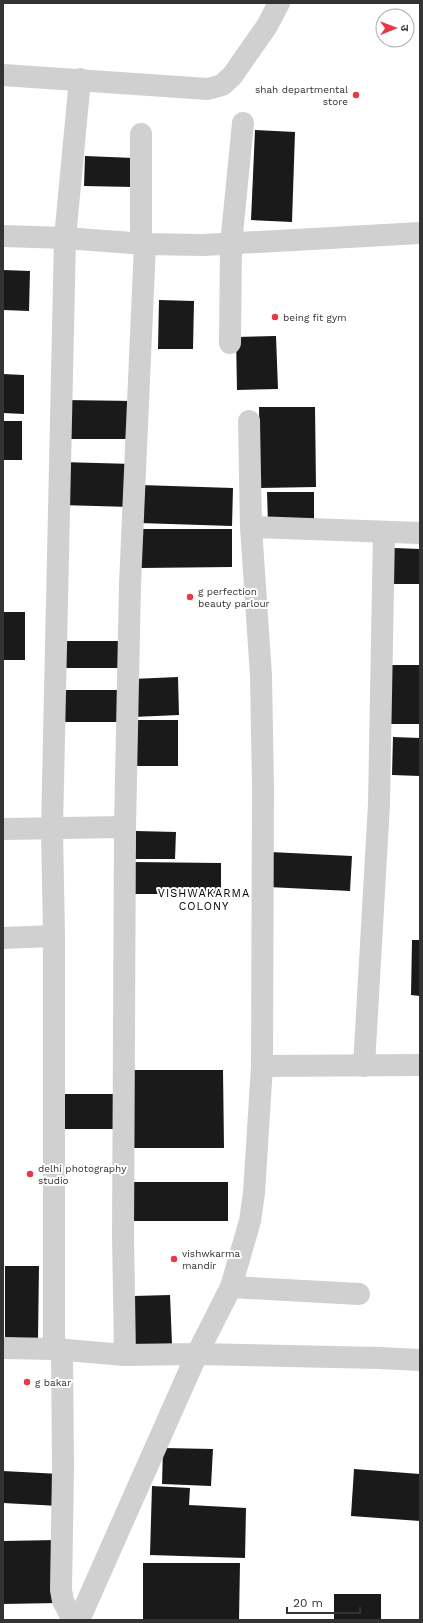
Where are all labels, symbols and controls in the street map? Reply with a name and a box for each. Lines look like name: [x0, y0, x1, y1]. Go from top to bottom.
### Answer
north arrow: [375, 8, 415, 48]
text: उ: [398, 25, 411, 32]
place label: shah departmental store: [255, 84, 348, 107]
marker: shah departmental store: [351, 90, 361, 100]
marker: being fit gym: [270, 312, 280, 322]
place label: being fit gym: [283, 312, 347, 323]
place label: g perfection beauty parlour: [198, 586, 270, 609]
marker: g perfection beauty parlour: [185, 592, 195, 602]
district label: VISHWAKARMA COLONY: [158, 887, 250, 913]
place label: delhi photography studio: [38, 1163, 127, 1186]
marker: delhi photography studio: [25, 1169, 35, 1179]
place label: vishwkarma mandir: [182, 1248, 240, 1271]
marker: vishwkarma mandir: [169, 1254, 179, 1264]
marker: g bakar: [22, 1377, 32, 1387]
place label: g bakar: [35, 1377, 71, 1388]
scale bar: [287, 1589, 360, 1615]
text: 20 m: [293, 1596, 323, 1610]

